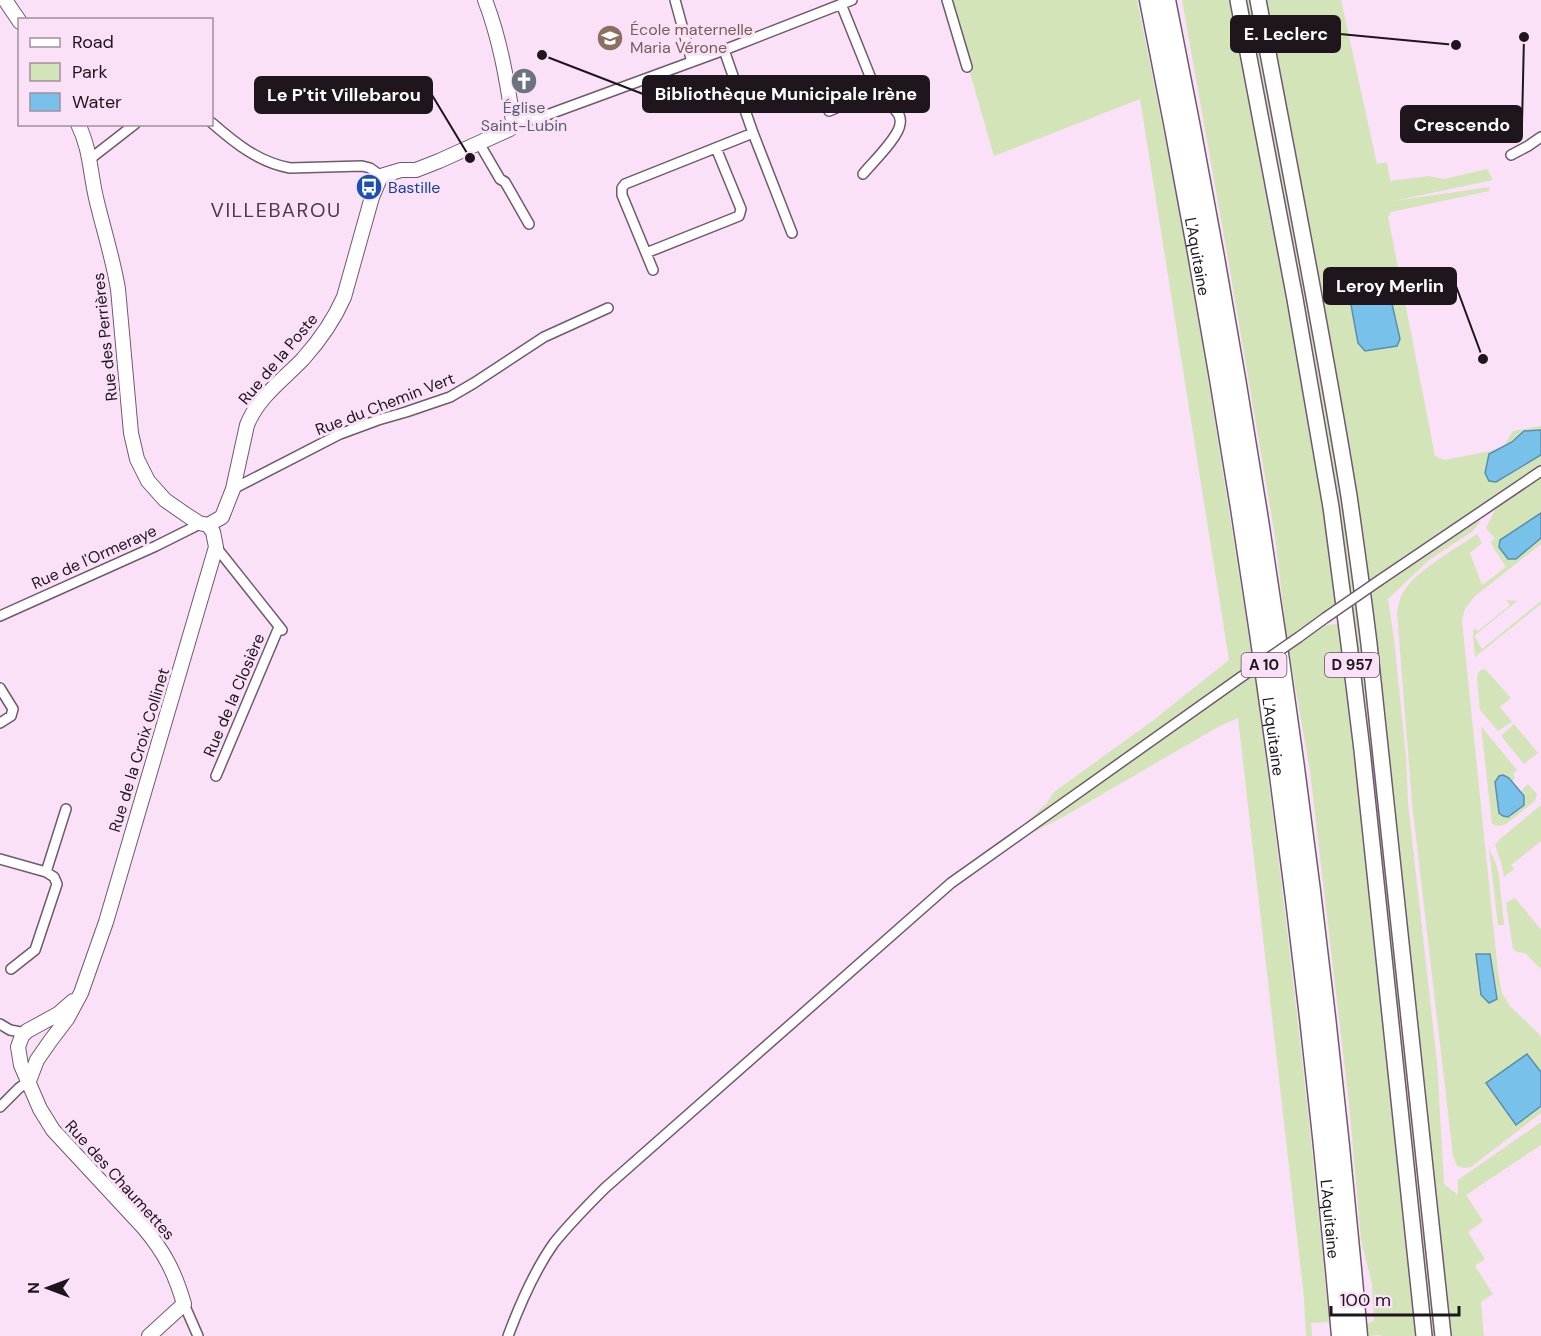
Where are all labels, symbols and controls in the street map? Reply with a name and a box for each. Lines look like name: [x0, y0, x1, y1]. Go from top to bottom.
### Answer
callout: E. Leclerc: [1231, 16, 1340, 52]
legend: [18, 18, 213, 126]
place label: École maternelle Maria Vérone: [630, 19, 753, 58]
text: E. Leclerc: [1244, 22, 1328, 46]
school or university icon: École maternelle Maria Vérone: [595, 23, 625, 53]
text: Road: [72, 30, 114, 54]
text: Park: [72, 60, 108, 84]
church icon: Église Saint-Lubin: [509, 66, 539, 96]
callout: Bibliothèque Municipale Irène: [643, 76, 929, 112]
callout: Le P'tit Villebarou: [255, 77, 432, 113]
text: Bibliothèque Municipale Irène: [655, 82, 917, 106]
text: Le P'tit Villebarou: [267, 83, 421, 107]
text: Water: [72, 90, 122, 114]
place label: Église Saint-Lubin: [481, 97, 567, 136]
callout: Crescendo: [1401, 106, 1522, 142]
text: Crescendo: [1414, 113, 1510, 137]
bus stop icon: Bastille: [354, 172, 384, 202]
place label: Bastille: [388, 177, 440, 198]
district label: VILLEBAROU: [211, 197, 342, 223]
street label: L'Aquitaine: [1180, 215, 1215, 297]
callout: Leroy Merlin: [1324, 268, 1456, 304]
street label: Rue des Perrières: [88, 272, 122, 402]
text: Leroy Merlin: [1336, 274, 1444, 298]
street label: Rue de la Poste: [234, 309, 322, 409]
street label: Rue du Chemin Vert: [312, 368, 458, 440]
street label: Rue de l'Ormeraye: [28, 520, 160, 594]
street label: Rue de la Closière: [199, 630, 269, 760]
road number: A 10: [1242, 653, 1286, 677]
road number: D 957: [1325, 653, 1379, 677]
street label: Rue de la Croix Collinet: [104, 665, 174, 835]
street label: L'Aquitaine: [1258, 696, 1290, 777]
street label: Rue des Chaumettes: [61, 1116, 179, 1244]
street label: L'Aquitaine: [1316, 1178, 1344, 1260]
north arrow: [18, 1258, 78, 1318]
scale bar: [1331, 1279, 1458, 1317]
text: N: [23, 1282, 44, 1294]
text: 100 m: [1340, 1288, 1391, 1312]

